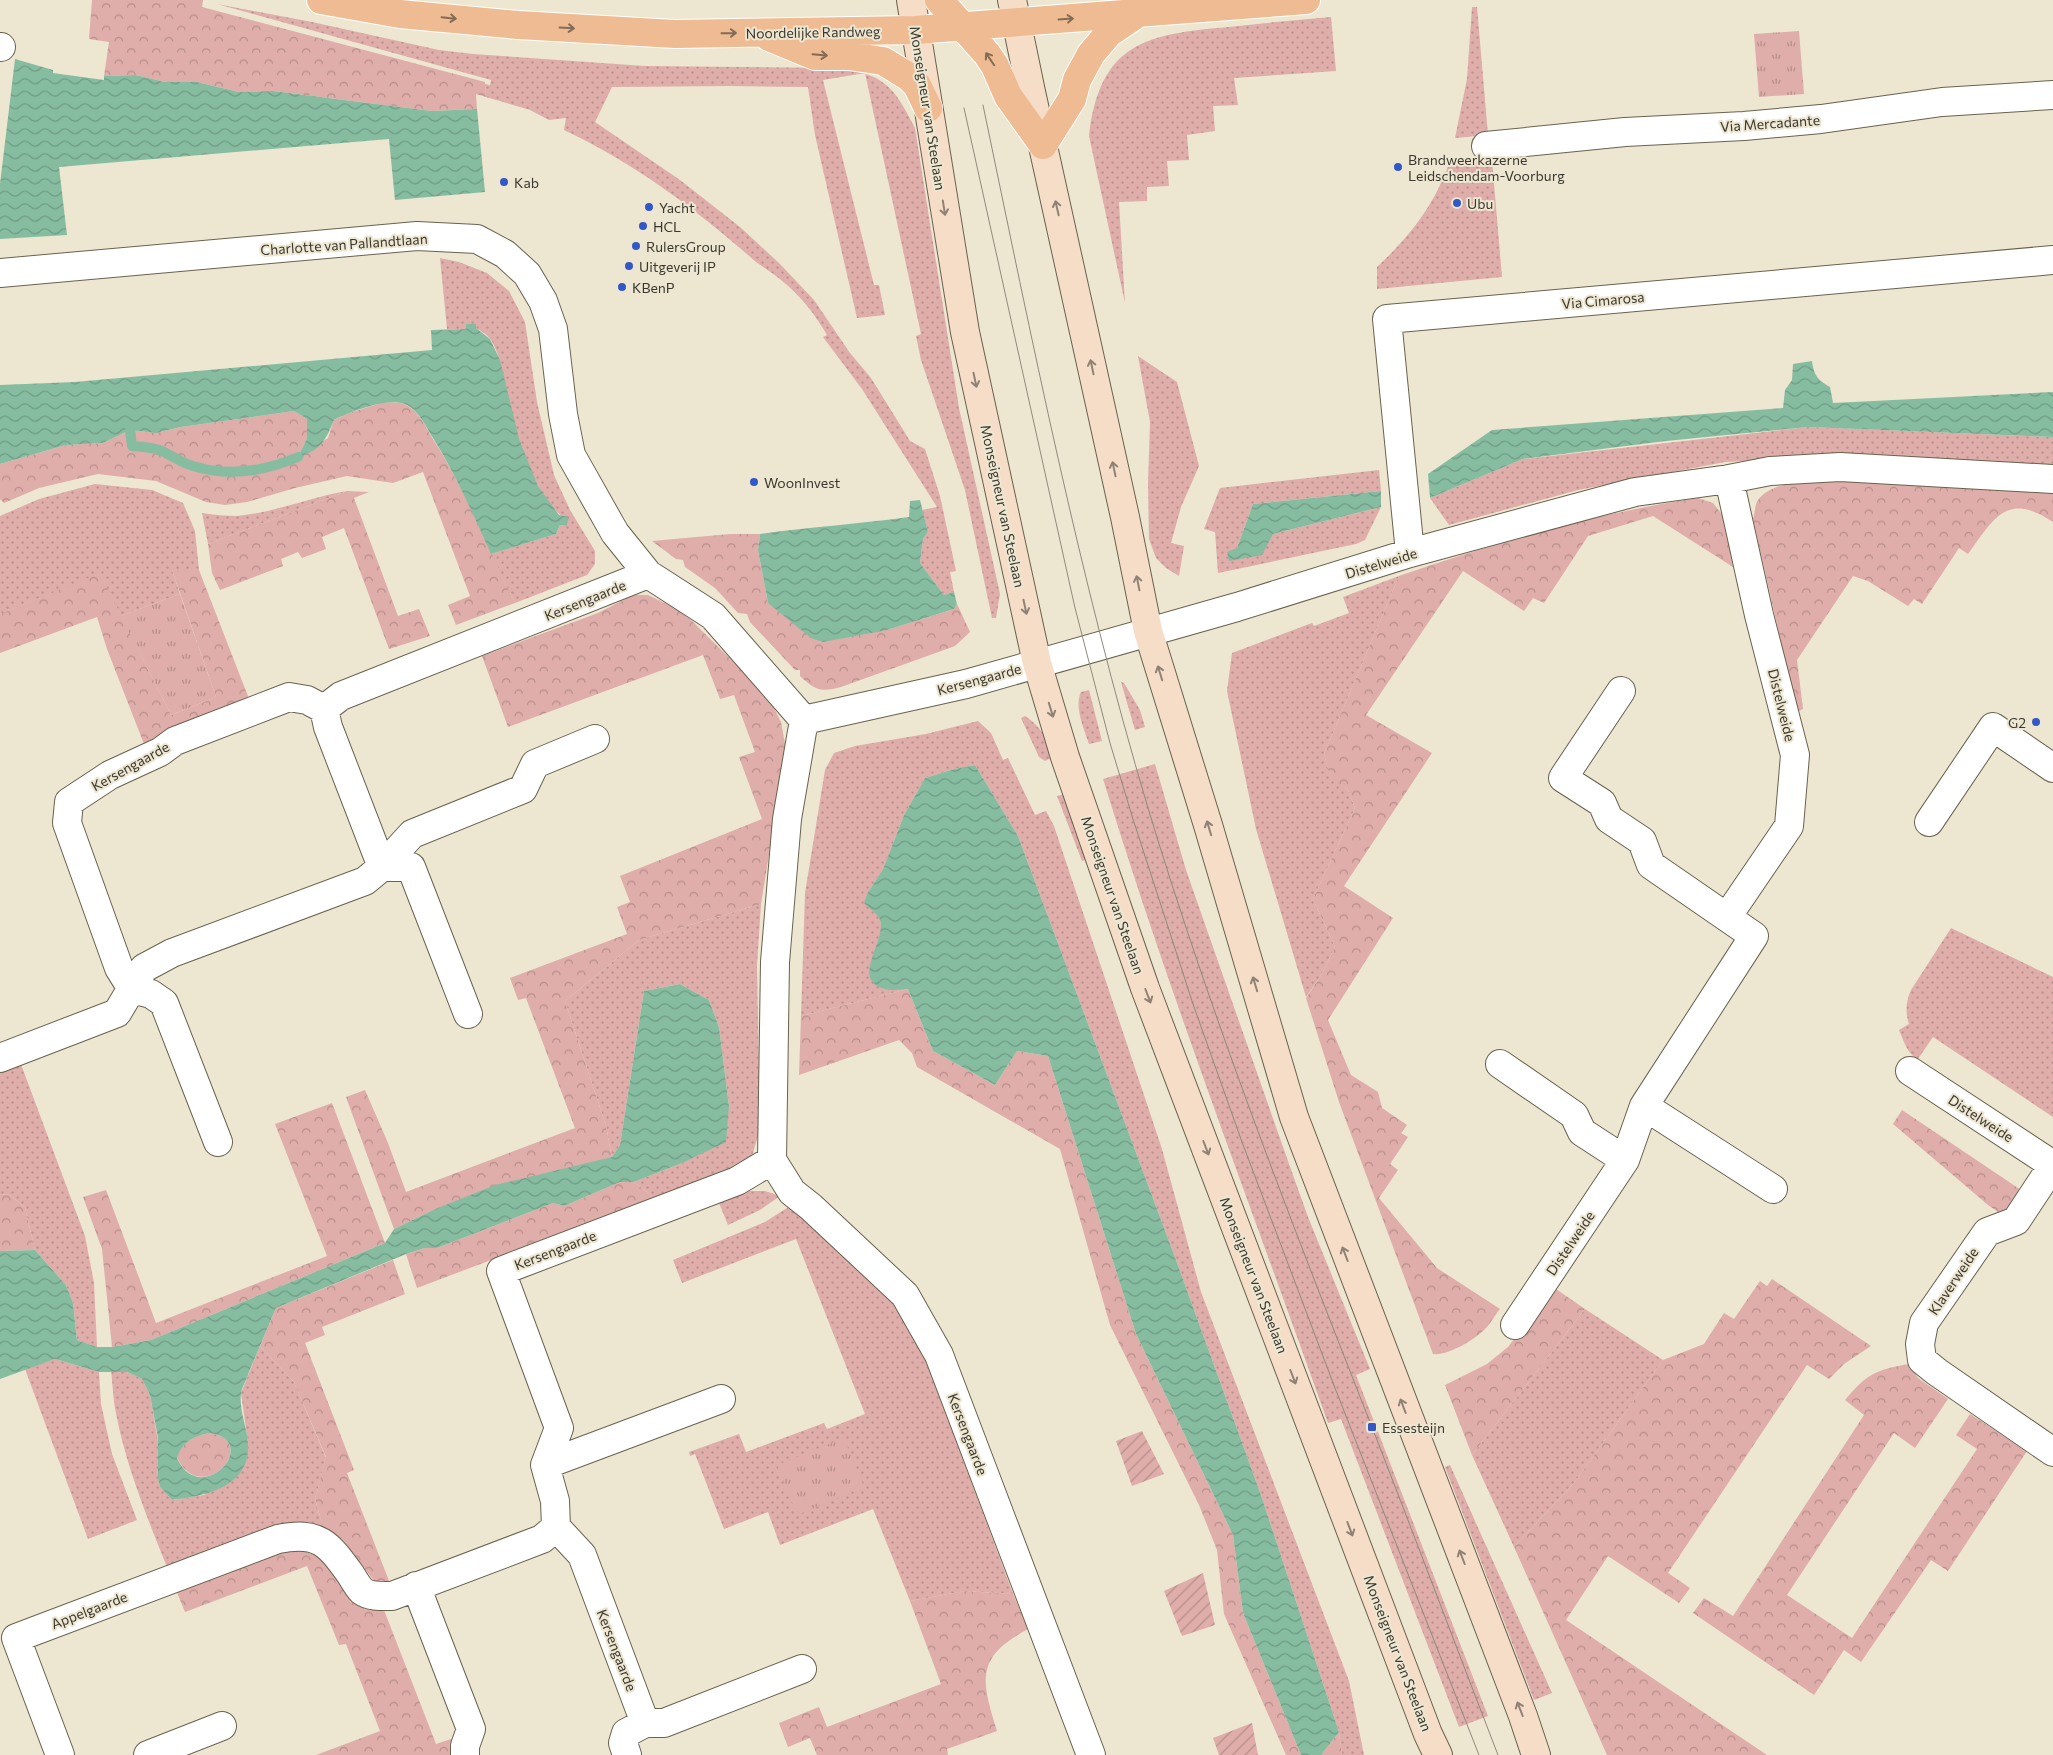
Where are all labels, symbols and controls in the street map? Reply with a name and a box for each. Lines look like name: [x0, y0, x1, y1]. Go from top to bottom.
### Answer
one-way arrow: [440, 14, 456, 23]
one-way arrow: [1058, 14, 1074, 24]
street label: Noordelijke Randweg: [745, 22, 881, 42]
one-way arrow: [558, 23, 574, 32]
street label: Monseigneur van Steelaan: [907, 25, 949, 191]
one-way arrow: [721, 29, 737, 38]
one-way arrow: [812, 50, 828, 60]
one-way arrow: [985, 52, 995, 66]
street label: Via Mercadante: [1720, 111, 1820, 135]
place label: Brandweerkazerne Leidschendam-Voorburg: [1408, 151, 1565, 184]
marker: Brandweerkazerne Leidschendam-Voorburg: [1392, 161, 1404, 173]
place label: Kab: [514, 174, 539, 191]
marker: Kab: [498, 176, 510, 188]
place label: Ubu: [1467, 195, 1493, 212]
marker: Ubu: [1451, 197, 1463, 209]
place label: Yacht: [659, 199, 695, 216]
one-way arrow: [940, 200, 950, 216]
one-way arrow: [1052, 200, 1061, 216]
marker: Yacht: [643, 201, 655, 213]
place label: HCL: [653, 218, 681, 235]
marker: HCL: [637, 220, 649, 232]
street label: Charlotte van Pallandtlaan: [260, 230, 428, 258]
place label: RulersGroup: [646, 238, 726, 255]
marker: RulersGroup: [630, 240, 642, 252]
place label: Uitgeverij IP: [639, 258, 716, 275]
marker: Uitgeverij IP: [623, 260, 635, 272]
place label: KBenP: [632, 279, 675, 296]
marker: KBenP: [616, 281, 628, 293]
street label: Via Cimarosa: [1561, 288, 1645, 312]
one-way arrow: [1087, 359, 1096, 375]
one-way arrow: [971, 371, 980, 387]
street label: Monseigneur van Steelaan: [977, 423, 1029, 589]
one-way arrow: [1109, 462, 1119, 478]
place label: WoonInvest: [764, 474, 840, 491]
marker: WoonInvest: [748, 476, 760, 488]
street label: Distelweide: [1343, 544, 1419, 582]
street label: Kersengaarde: [542, 576, 628, 624]
one-way arrow: [1133, 576, 1142, 592]
one-way arrow: [1020, 599, 1030, 615]
street label: Kersengaarde: [935, 660, 1023, 698]
one-way arrow: [1155, 665, 1165, 681]
street label: Distelweide: [1765, 667, 1799, 743]
one-way arrow: [1047, 701, 1056, 717]
place label: G2: [2008, 714, 2026, 731]
marker: G2: [2030, 716, 2042, 728]
street label: Kersengaarde: [88, 738, 172, 794]
street label: Monseigneur van Steelaan: [1078, 814, 1148, 976]
one-way arrow: [1203, 820, 1213, 836]
one-way arrow: [1250, 976, 1260, 992]
one-way arrow: [1144, 988, 1153, 1003]
street label: Distelweide: [1945, 1091, 2017, 1145]
one-way arrow: [1202, 1140, 1211, 1155]
street label: Monseigneur van Steelaan: [1216, 1194, 1292, 1356]
street label: Distelweide: [1542, 1207, 1598, 1279]
street label: Kersengaarde: [512, 1227, 598, 1273]
street label: Klaverweide: [1924, 1244, 1982, 1318]
one-way arrow: [1340, 1247, 1349, 1262]
one-way arrow: [1289, 1369, 1298, 1385]
street label: Kersengaarde: [945, 1391, 991, 1477]
one-way arrow: [1398, 1399, 1407, 1414]
place label: Essesteijn: [1382, 1419, 1445, 1436]
marker: Essesteijn: [1366, 1421, 1378, 1433]
one-way arrow: [1346, 1521, 1356, 1536]
one-way arrow: [1457, 1550, 1466, 1566]
street label: Monseigneur van Steelaan: [1360, 1572, 1436, 1734]
street label: Appelgaarde: [49, 1588, 129, 1632]
street label: Kersengaarde: [594, 1607, 640, 1693]
one-way arrow: [1515, 1702, 1524, 1717]

